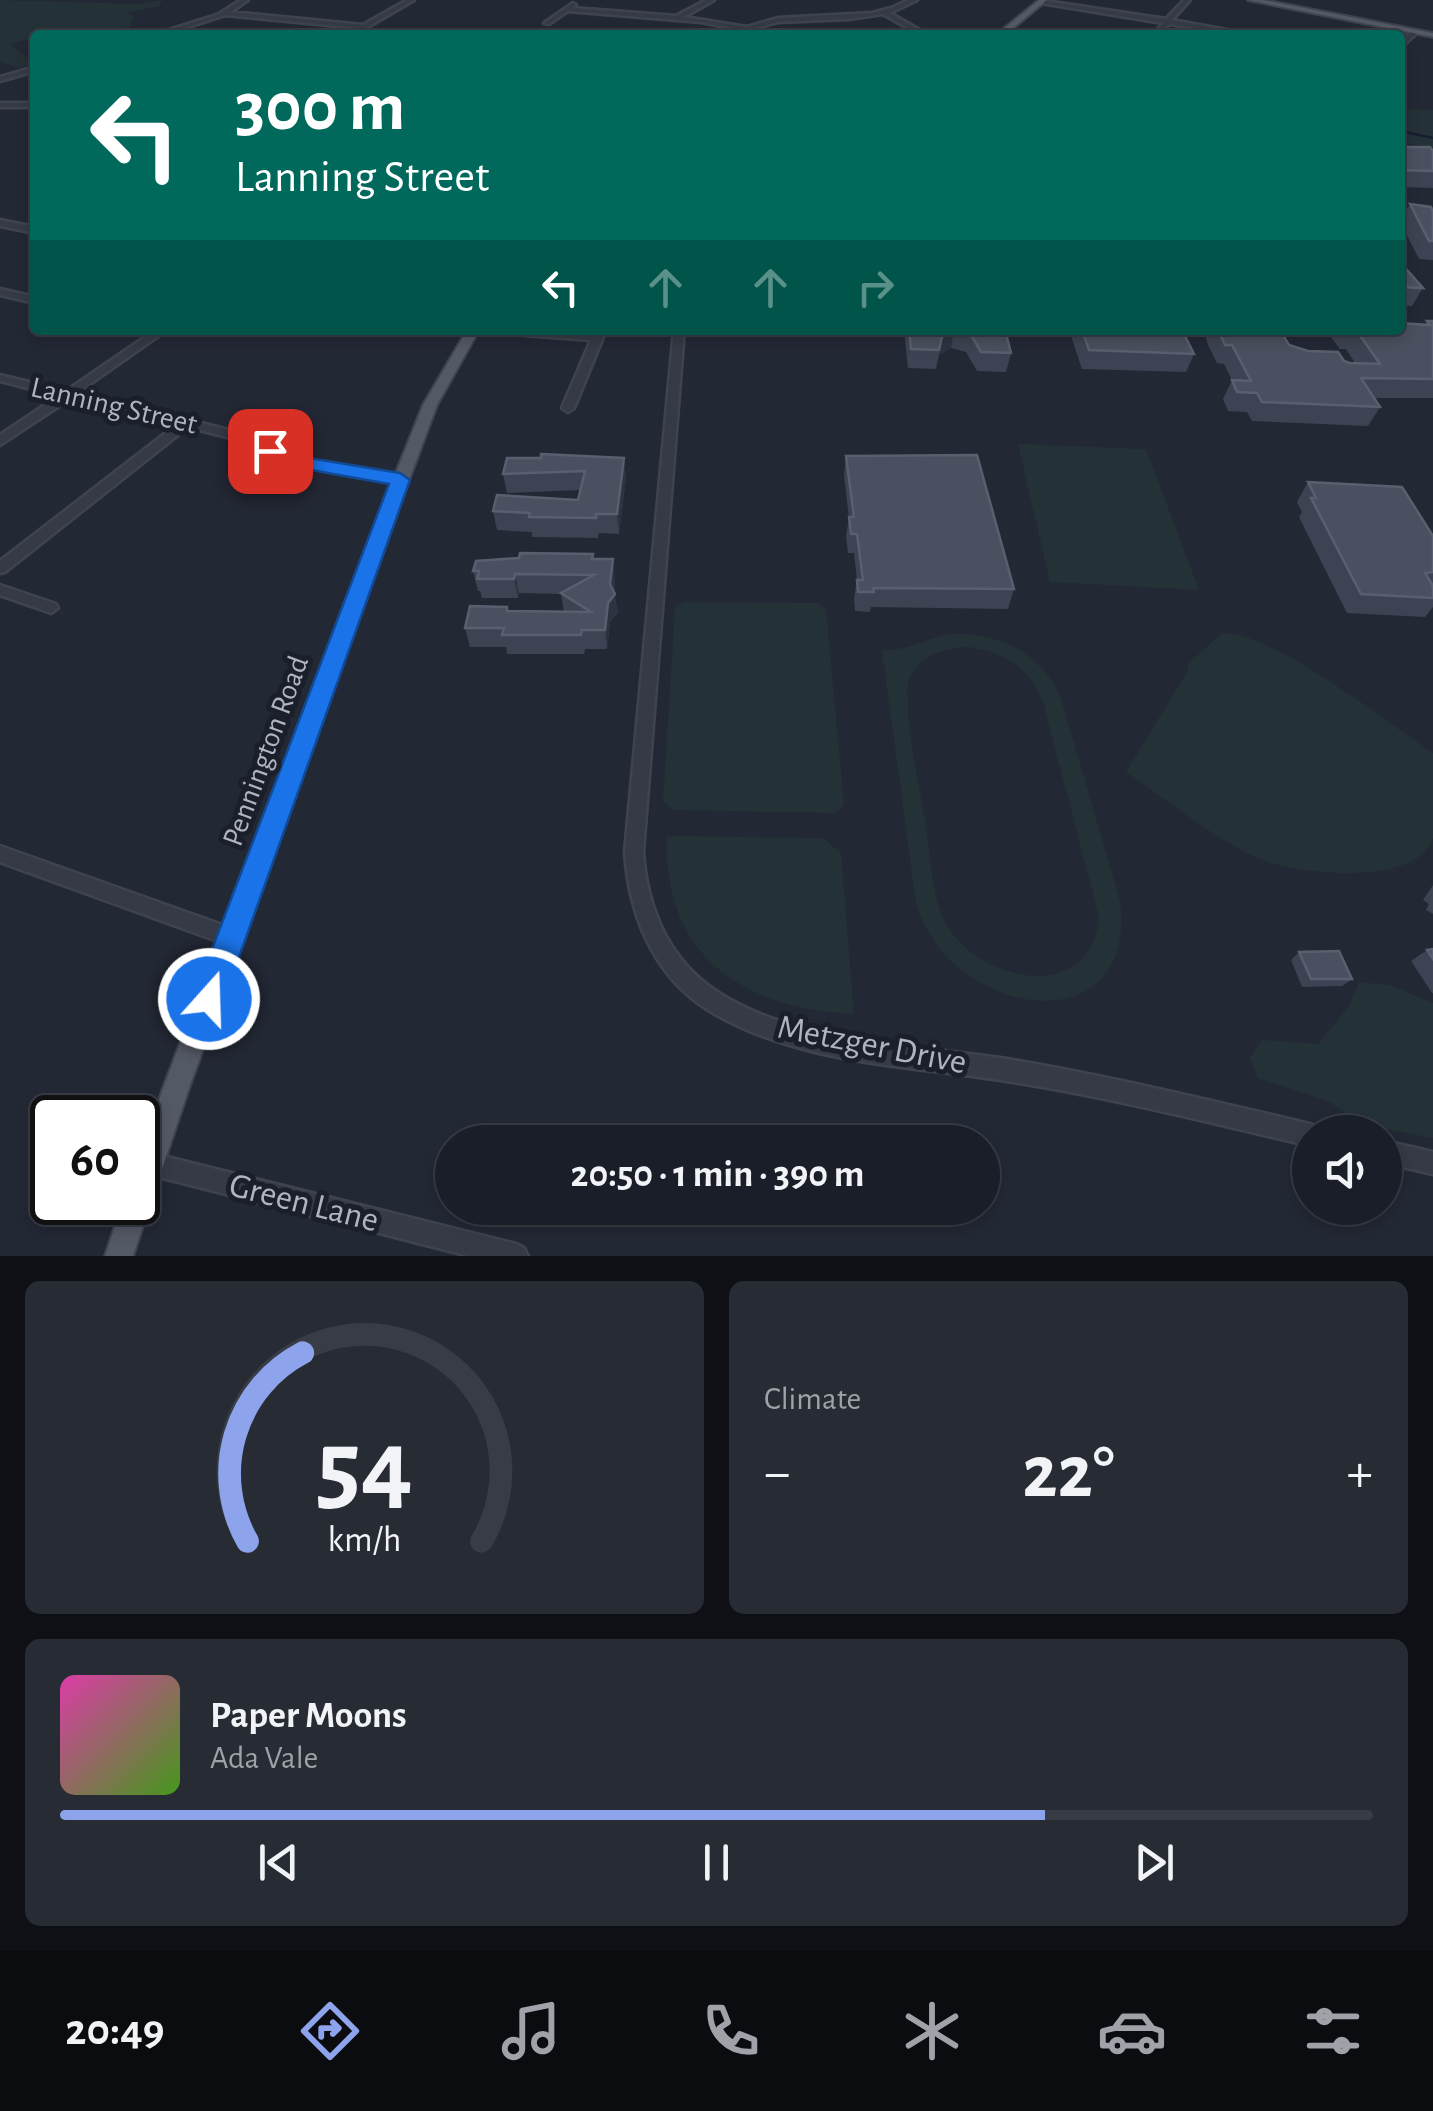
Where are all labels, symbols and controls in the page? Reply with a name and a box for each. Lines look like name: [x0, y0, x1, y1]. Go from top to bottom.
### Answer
icon: left: [70, 70, 200, 200]
text: 300 m: [235, 73, 405, 143]
text: Lanning Street: [235, 155, 489, 200]
icon: left: [533, 260, 588, 315]
icon: ahead: [638, 260, 693, 315]
icon: ahead: [743, 260, 798, 315]
icon: right: [848, 260, 903, 315]
street label: Lanning Street: [28, 372, 200, 440]
pin: [228, 409, 313, 494]
icon: arrive: [243, 424, 298, 479]
street label: Pennington Road: [218, 652, 314, 850]
position arrow: [157, 947, 261, 1051]
street label: Metzger Drive: [775, 1010, 969, 1080]
speed limit sign: 60: [30, 1095, 160, 1225]
map controls: [1292, 1115, 1402, 1225]
button: sound: [1292, 1115, 1402, 1225]
text: 20:50 · 1 min · 390 m: [570, 1156, 865, 1194]
street label: Green Lane: [226, 1168, 382, 1238]
text: Climate: [764, 1383, 861, 1415]
text: 54: [316, 1416, 413, 1520]
text: 22°: [1022, 1436, 1115, 1511]
text: −: [764, 1446, 790, 1501]
text: +: [1347, 1446, 1373, 1501]
text: km/h: [328, 1522, 401, 1558]
text: Paper Moons: [210, 1697, 407, 1735]
text: Ada Vale: [210, 1742, 318, 1774]
icon: previous: [251, 1835, 306, 1890]
icon: pause: [689, 1835, 744, 1890]
icon: next: [1127, 1835, 1182, 1890]
icon: directions: [295, 1996, 365, 2066]
icon: music: [496, 1996, 566, 2066]
icon: phone: [696, 1996, 766, 2066]
icon: climate: [897, 1996, 967, 2066]
icon: car: [1097, 1996, 1167, 2066]
icon: filters: [1298, 1996, 1368, 2066]
text: 20:49: [65, 2008, 165, 2053]

